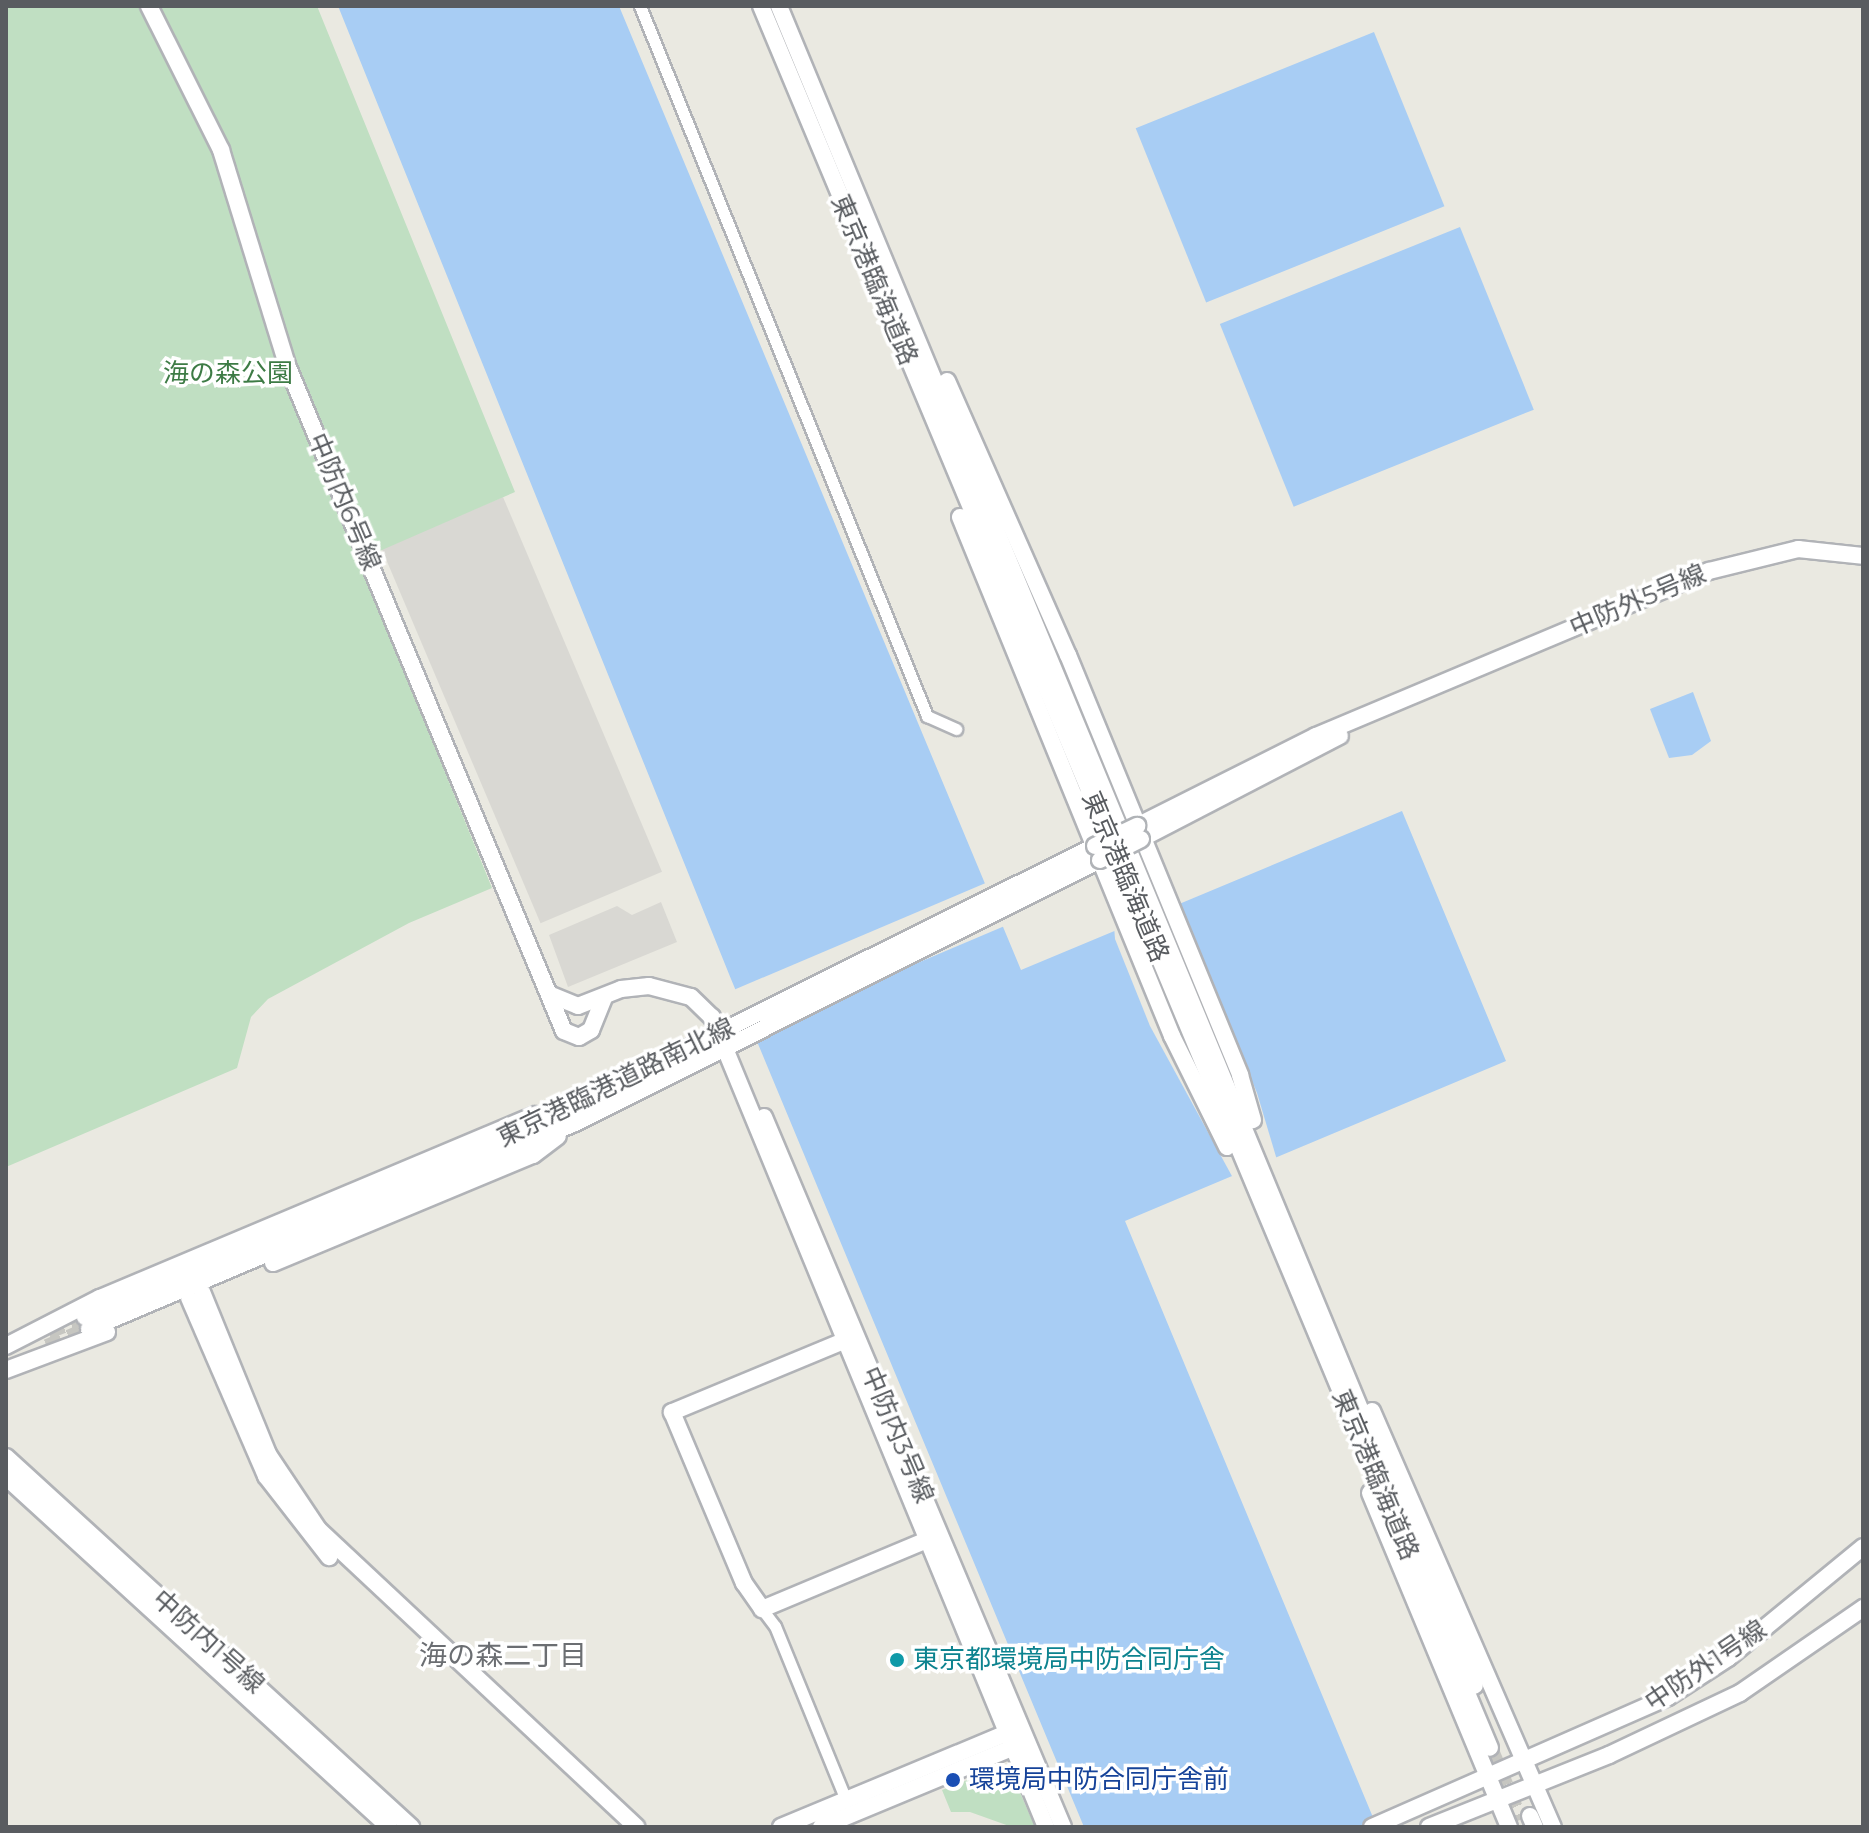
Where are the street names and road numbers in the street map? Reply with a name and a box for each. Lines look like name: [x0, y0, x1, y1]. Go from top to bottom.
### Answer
street label: 東京港臨海道路: [824, 190, 924, 370]
street label: 中防内6号線: [301, 429, 387, 575]
street label: 中防外5号線: [1565, 558, 1711, 644]
street label: 東京港臨海道路: [1075, 787, 1175, 967]
street label: 東京港臨港道路南北線: [492, 1012, 740, 1154]
street label: 中防内3号線: [854, 1362, 940, 1508]
street label: 東京港臨海道路: [1325, 1385, 1425, 1565]
street label: 中防内1号線: [146, 1584, 270, 1700]
street label: 中防外1号線: [1639, 1614, 1773, 1718]

